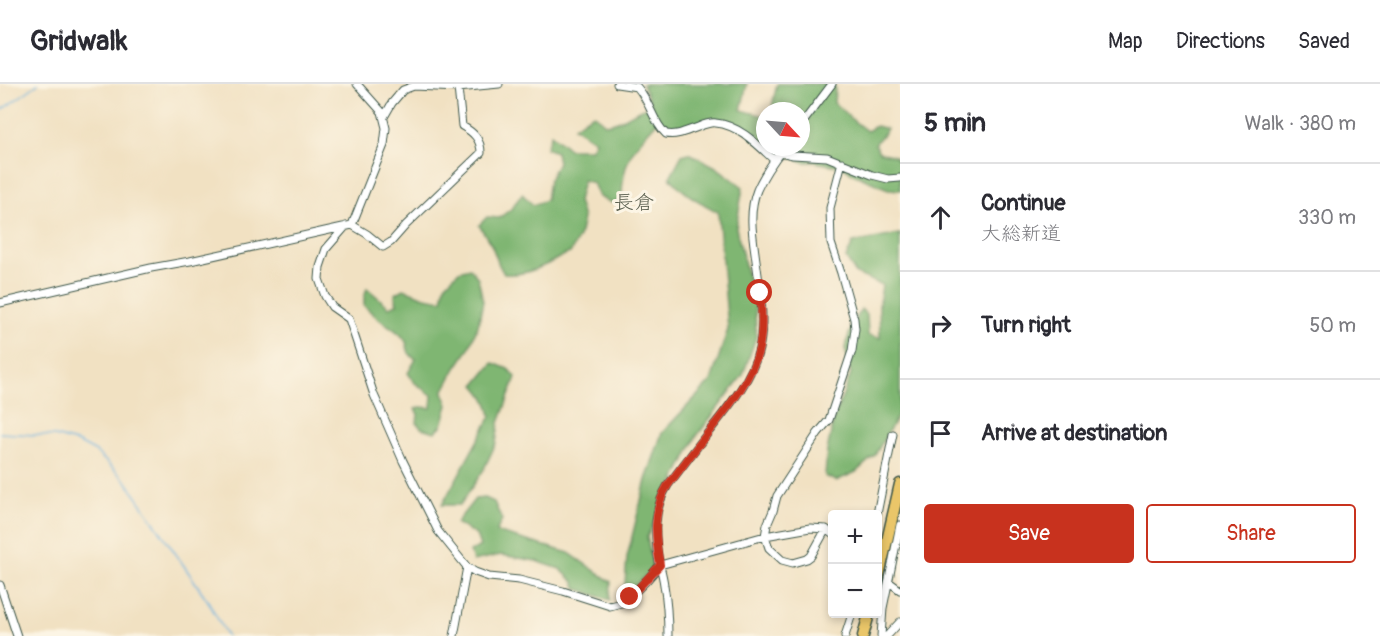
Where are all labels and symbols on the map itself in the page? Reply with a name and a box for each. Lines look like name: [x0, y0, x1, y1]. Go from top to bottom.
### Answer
north arrow: [756, 102, 810, 156]
district label: 長倉: [614, 190, 654, 215]
route start: [746, 279, 772, 305]
route end: [616, 583, 642, 609]

